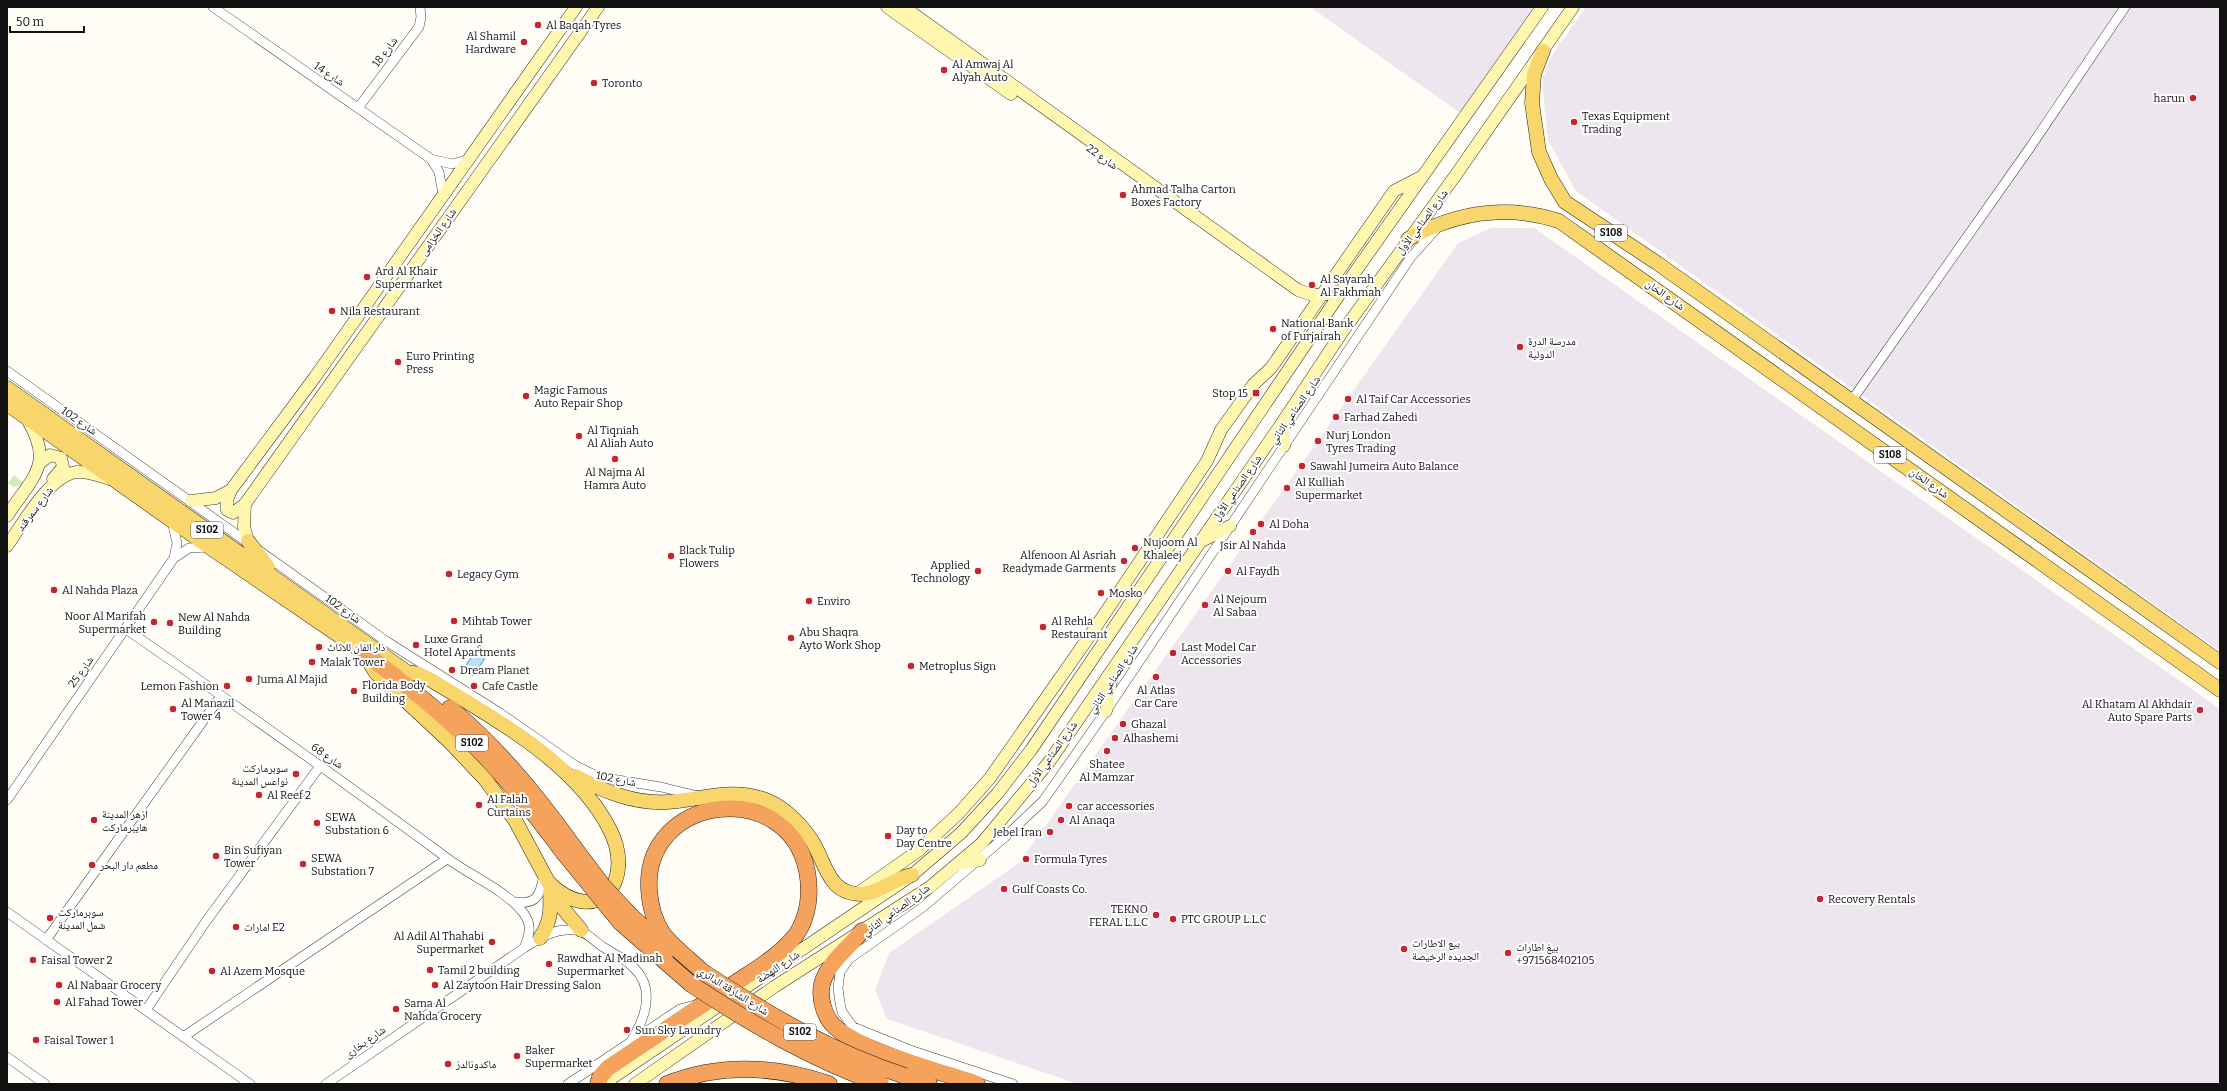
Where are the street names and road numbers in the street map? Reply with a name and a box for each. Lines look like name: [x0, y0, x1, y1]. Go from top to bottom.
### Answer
street label: شارع 18: [370, 34, 400, 70]
street label: شارع 14: [311, 59, 347, 89]
street label: شارع 22: [1084, 142, 1120, 172]
street label: شارع الصناعي الأول: [1393, 187, 1452, 258]
street label: شارع الخزامى: [417, 206, 459, 258]
road number: S108: [1595, 225, 1627, 241]
street label: شارع الخان: [1643, 277, 1687, 313]
street label: شارع الصناعي الثاني: [1267, 373, 1325, 448]
street label: شارع 102: [59, 404, 99, 438]
road number: S108: [1874, 447, 1906, 463]
street label: شارع الصناعي الأول: [1209, 452, 1266, 525]
street label: شارع الخان: [1907, 465, 1951, 501]
street label: شارع سمرقند: [14, 484, 56, 534]
road number: S102: [191, 522, 223, 538]
street label: شارع 102: [323, 592, 363, 626]
street label: شارع الصناعي الثاني: [1085, 642, 1142, 717]
street label: شارع 25: [66, 654, 96, 690]
street label: شارع الصناعي الأول: [1024, 719, 1082, 790]
road number: S102: [456, 735, 488, 751]
street label: شارع 68: [308, 740, 346, 772]
street label: شارع 102: [595, 769, 637, 789]
street label: شارع الصناعي الثاني: [860, 881, 933, 940]
street label: شارع النهضة: [754, 948, 802, 986]
street label: شارع الشارقة الدائري: [694, 964, 771, 1020]
street label: شارع بخارى: [342, 1023, 388, 1061]
road number: S102: [784, 1024, 816, 1040]

